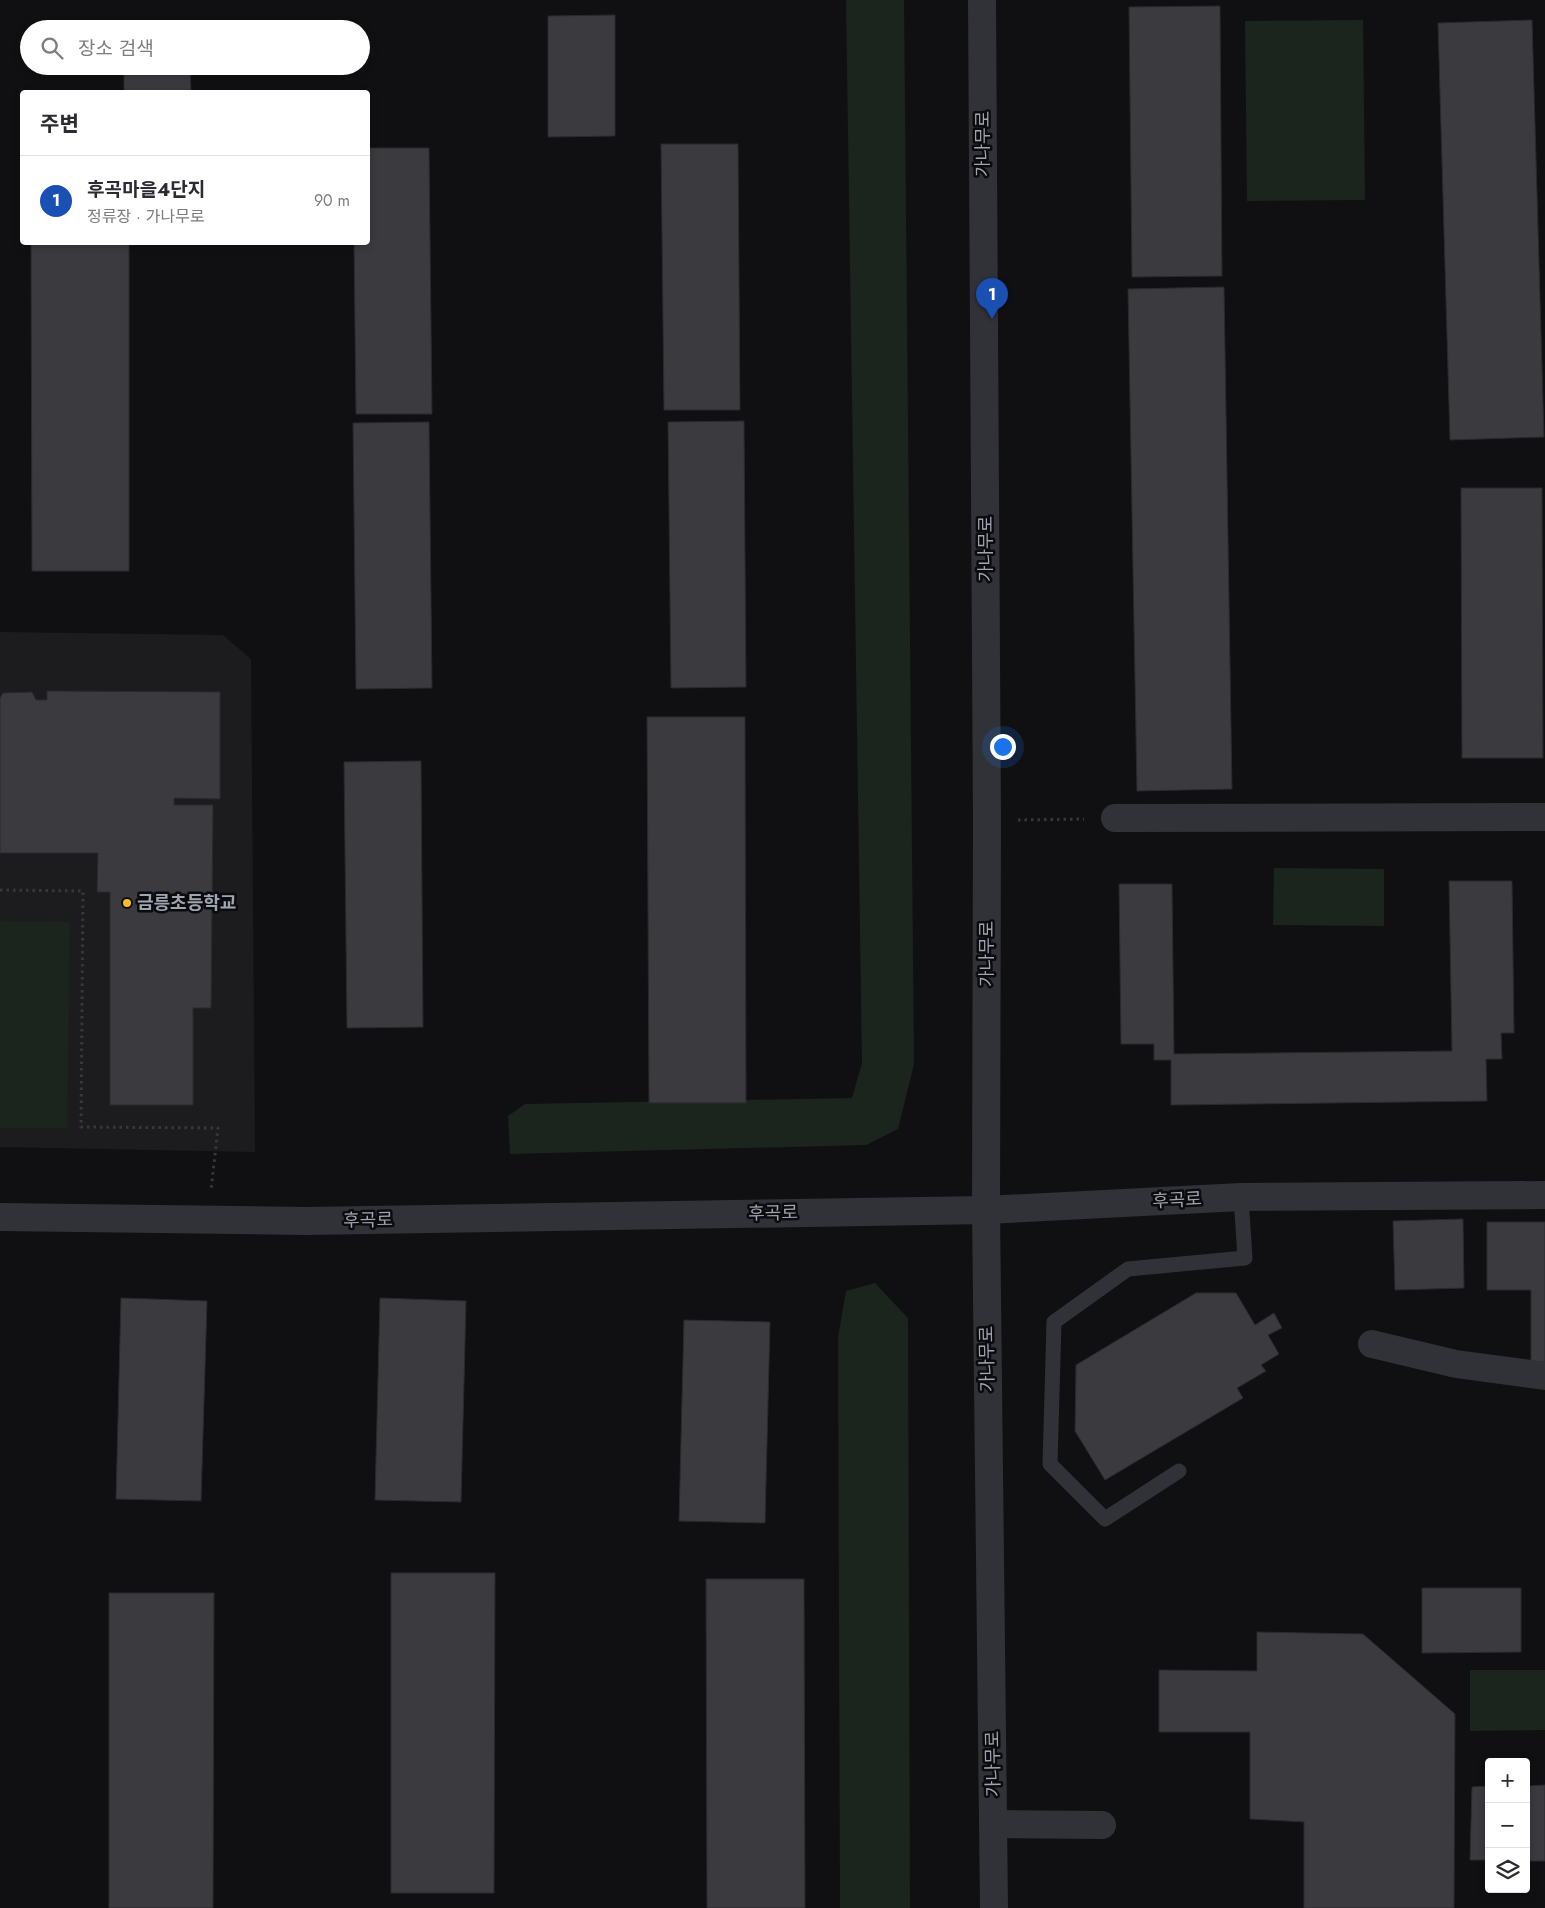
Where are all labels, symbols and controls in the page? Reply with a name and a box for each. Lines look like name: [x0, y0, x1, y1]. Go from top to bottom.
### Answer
search box: [20, 20, 370, 75]
icon: search: [38, 34, 66, 62]
text: 장소 검색: [78, 35, 154, 62]
text: 주변: [40, 109, 79, 139]
street label: 가나무로: [970, 111, 996, 177]
text: 후곡마을4단지: [87, 176, 205, 203]
text: 1: [52, 189, 60, 212]
text: 90 m: [314, 189, 350, 212]
text: 정류장 · 가나무로: [87, 205, 204, 228]
pin: 1: [976, 278, 1008, 319]
street label: 가나무로: [973, 516, 999, 582]
your location: [990, 734, 1016, 760]
place label: 금릉초등학교: [137, 890, 236, 916]
marker: 금릉초등학교: [121, 897, 133, 909]
street label: 가나무로: [974, 921, 1000, 987]
street label: 후곡로: [1152, 1186, 1202, 1214]
street label: 후곡로: [748, 1200, 798, 1226]
street label: 후곡로: [343, 1207, 393, 1233]
street label: 가나무로: [973, 1326, 1001, 1392]
street label: 가나무로: [979, 1731, 1007, 1797]
map controls: [1485, 1758, 1530, 1893]
button: +: [1485, 1758, 1530, 1803]
button: −: [1485, 1803, 1530, 1848]
button: layers: [1485, 1848, 1530, 1893]

